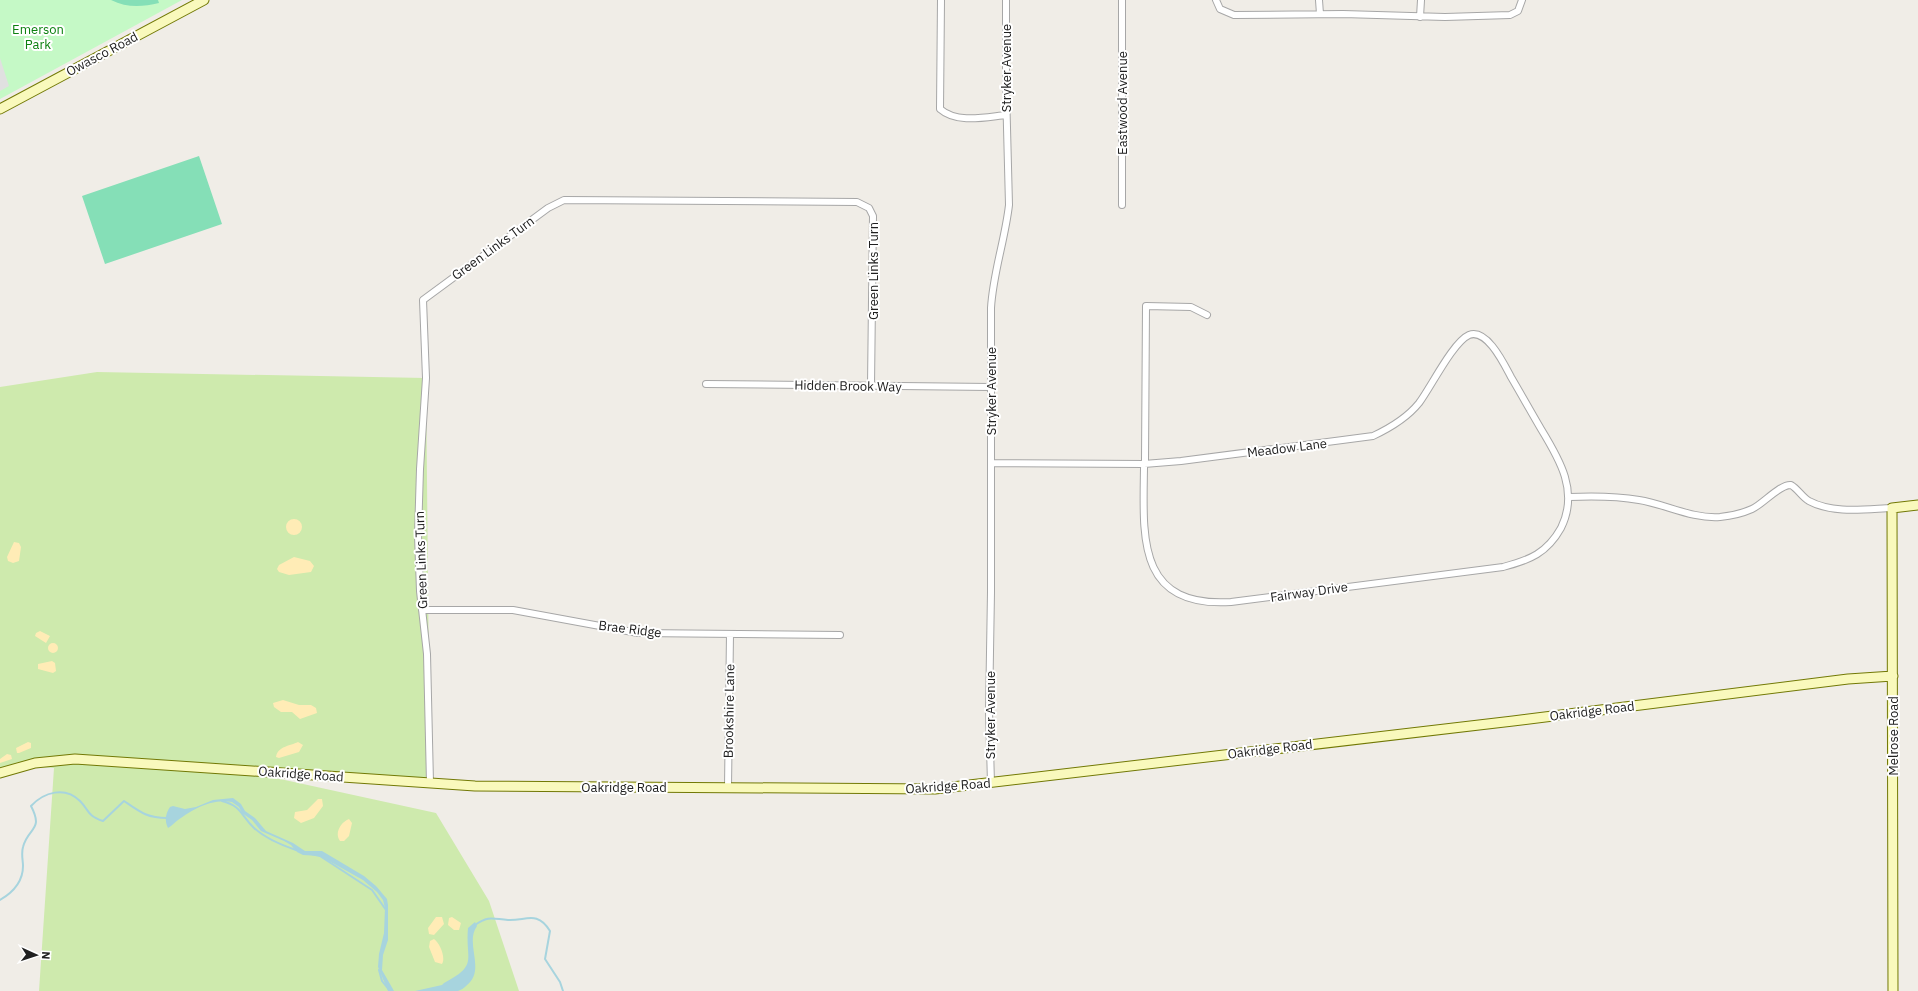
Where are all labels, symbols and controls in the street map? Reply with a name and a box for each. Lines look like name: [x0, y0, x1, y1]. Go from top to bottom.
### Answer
park label: Emerson Park: [12, 21, 64, 53]
street label: Stryker Avenue: [998, 24, 1015, 112]
street label: Owasco Road: [63, 28, 141, 80]
street label: Eastwood Avenue: [1114, 51, 1131, 155]
street label: Green Links Turn: [448, 212, 538, 284]
street label: Green Links Turn: [865, 222, 882, 320]
street label: Stryker Avenue: [983, 347, 1000, 435]
street label: Hidden Brook Way: [794, 377, 902, 395]
street label: Meadow Lane: [1246, 435, 1328, 461]
street label: Green Links Turn: [411, 511, 431, 609]
street label: Fairway Drive: [1269, 578, 1349, 606]
street label: Brae Ridge: [598, 617, 662, 641]
street label: Brookshire Lane: [720, 664, 738, 758]
street label: Stryker Avenue: [982, 671, 999, 759]
street label: Melrose Road: [1885, 696, 1902, 776]
street label: Oakridge Road: [1549, 697, 1635, 725]
street label: Oakridge Road: [1227, 735, 1313, 763]
street label: Oakridge Road: [258, 763, 344, 785]
street label: Oakridge Road: [905, 775, 991, 797]
street label: Oakridge Road: [581, 779, 667, 796]
north arrow: [16, 935, 56, 975]
text: N: [39, 951, 53, 960]

